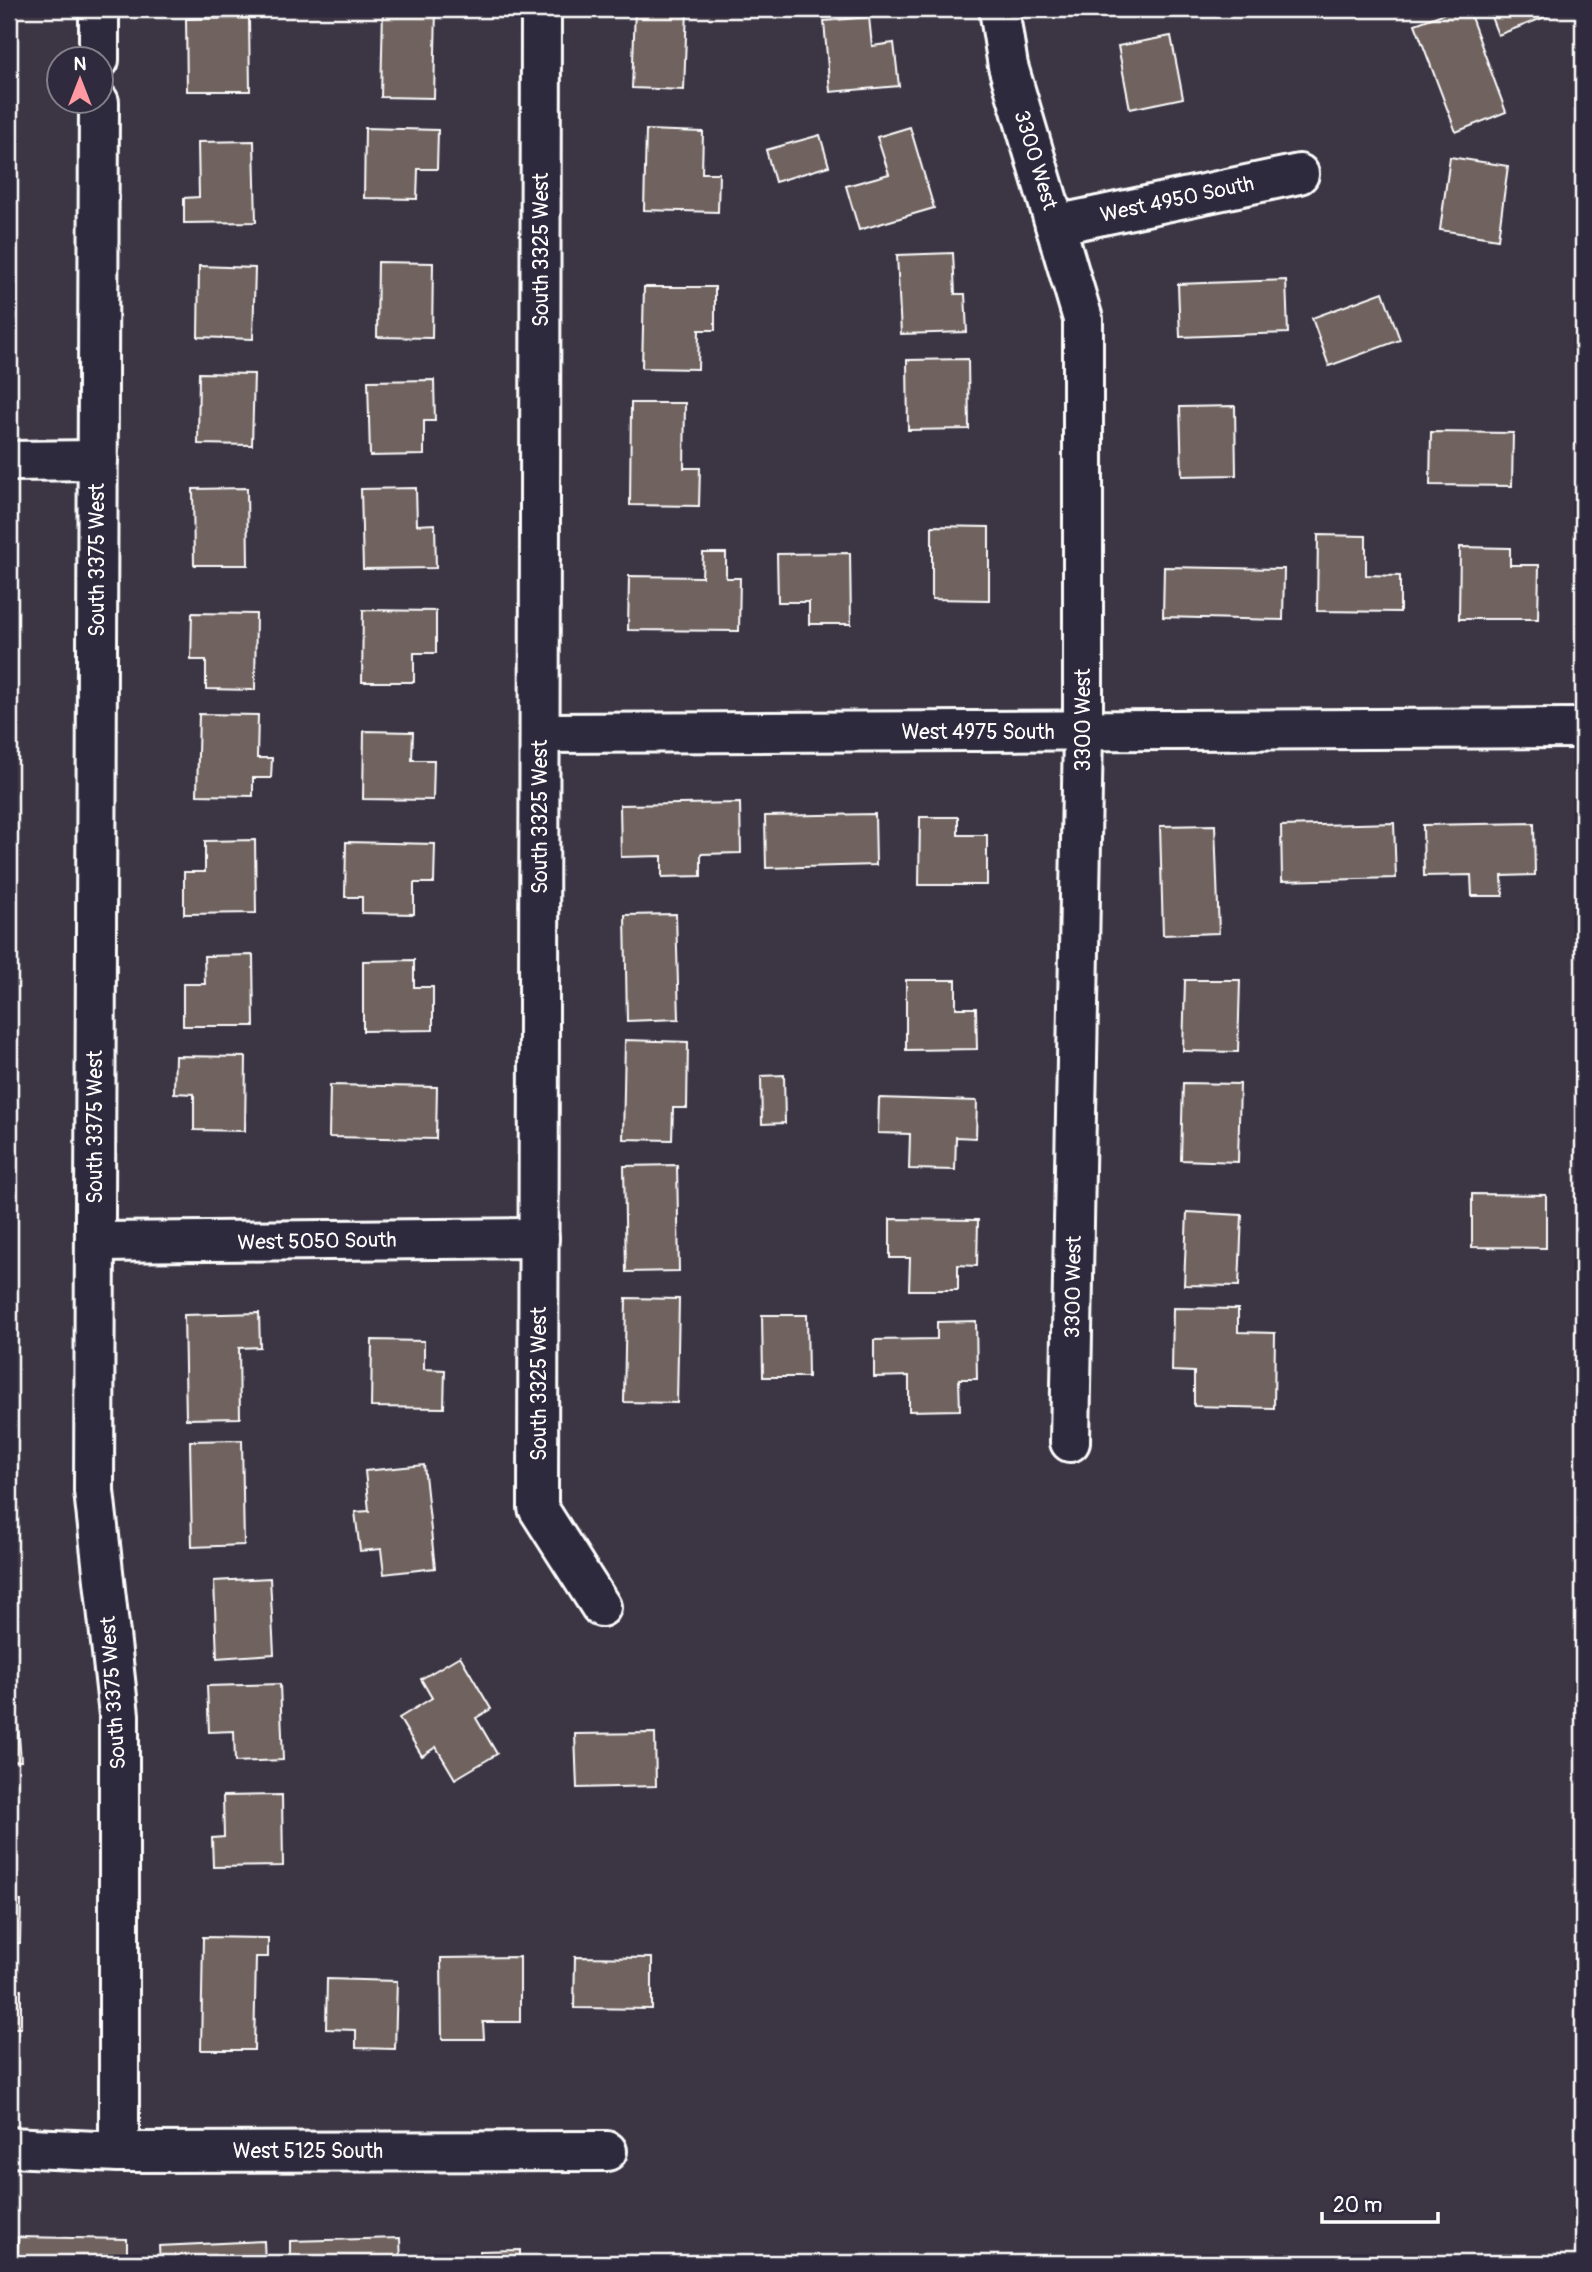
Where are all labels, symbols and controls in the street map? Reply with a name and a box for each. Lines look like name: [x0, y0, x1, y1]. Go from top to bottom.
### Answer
north arrow: [46, 46, 116, 116]
text: N: [74, 52, 87, 76]
street label: 3300 West: [1008, 107, 1064, 214]
street label: West 4950 South: [1098, 170, 1256, 229]
street label: South 3325 West: [528, 172, 555, 327]
street label: South 3375 West: [84, 483, 111, 637]
street label: 3300 West: [1070, 668, 1097, 771]
street label: West 4975 South: [901, 719, 1055, 746]
street label: South 3325 West: [527, 739, 554, 894]
street label: South 3375 West: [82, 1050, 109, 1204]
street label: West 5050 South: [237, 1227, 397, 1256]
street label: 3300 West: [1059, 1235, 1088, 1339]
street label: South 3325 West: [526, 1306, 553, 1461]
street label: South 3375 West: [95, 1615, 132, 1771]
street label: West 5125 South: [233, 2138, 383, 2165]
scale bar: [1322, 2181, 1438, 2225]
text: 20 m: [1333, 2192, 1382, 2219]

